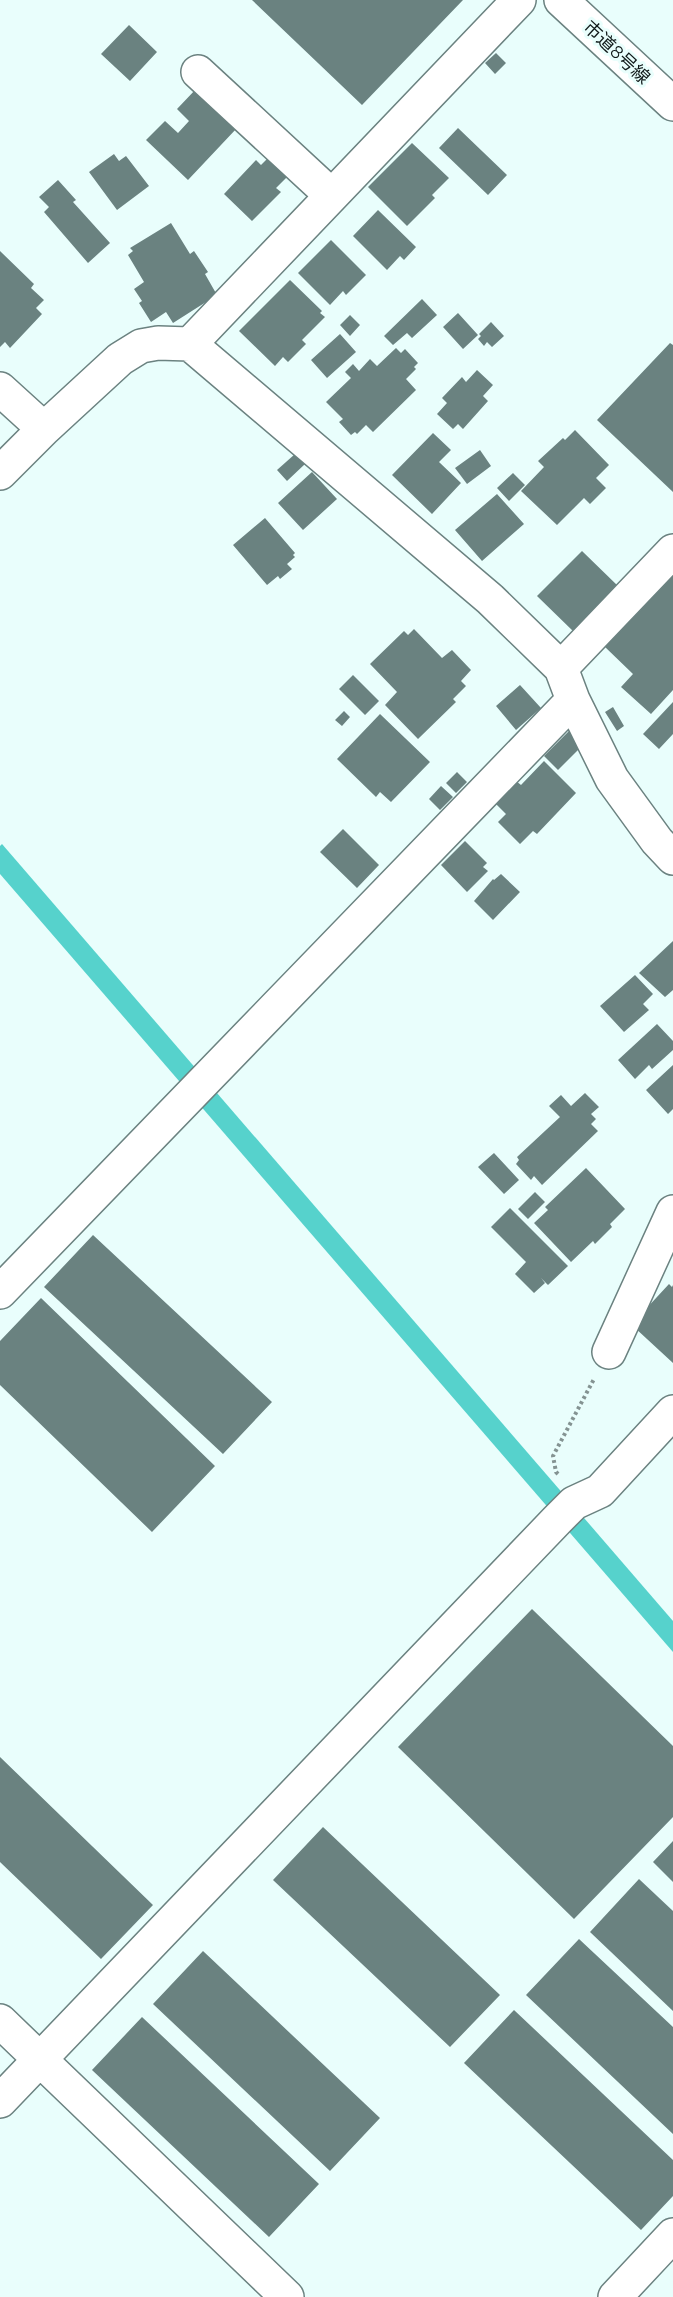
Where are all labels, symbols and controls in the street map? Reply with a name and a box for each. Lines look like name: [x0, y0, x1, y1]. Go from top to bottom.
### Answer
street label: 市道8号線: [580, 16, 654, 88]

